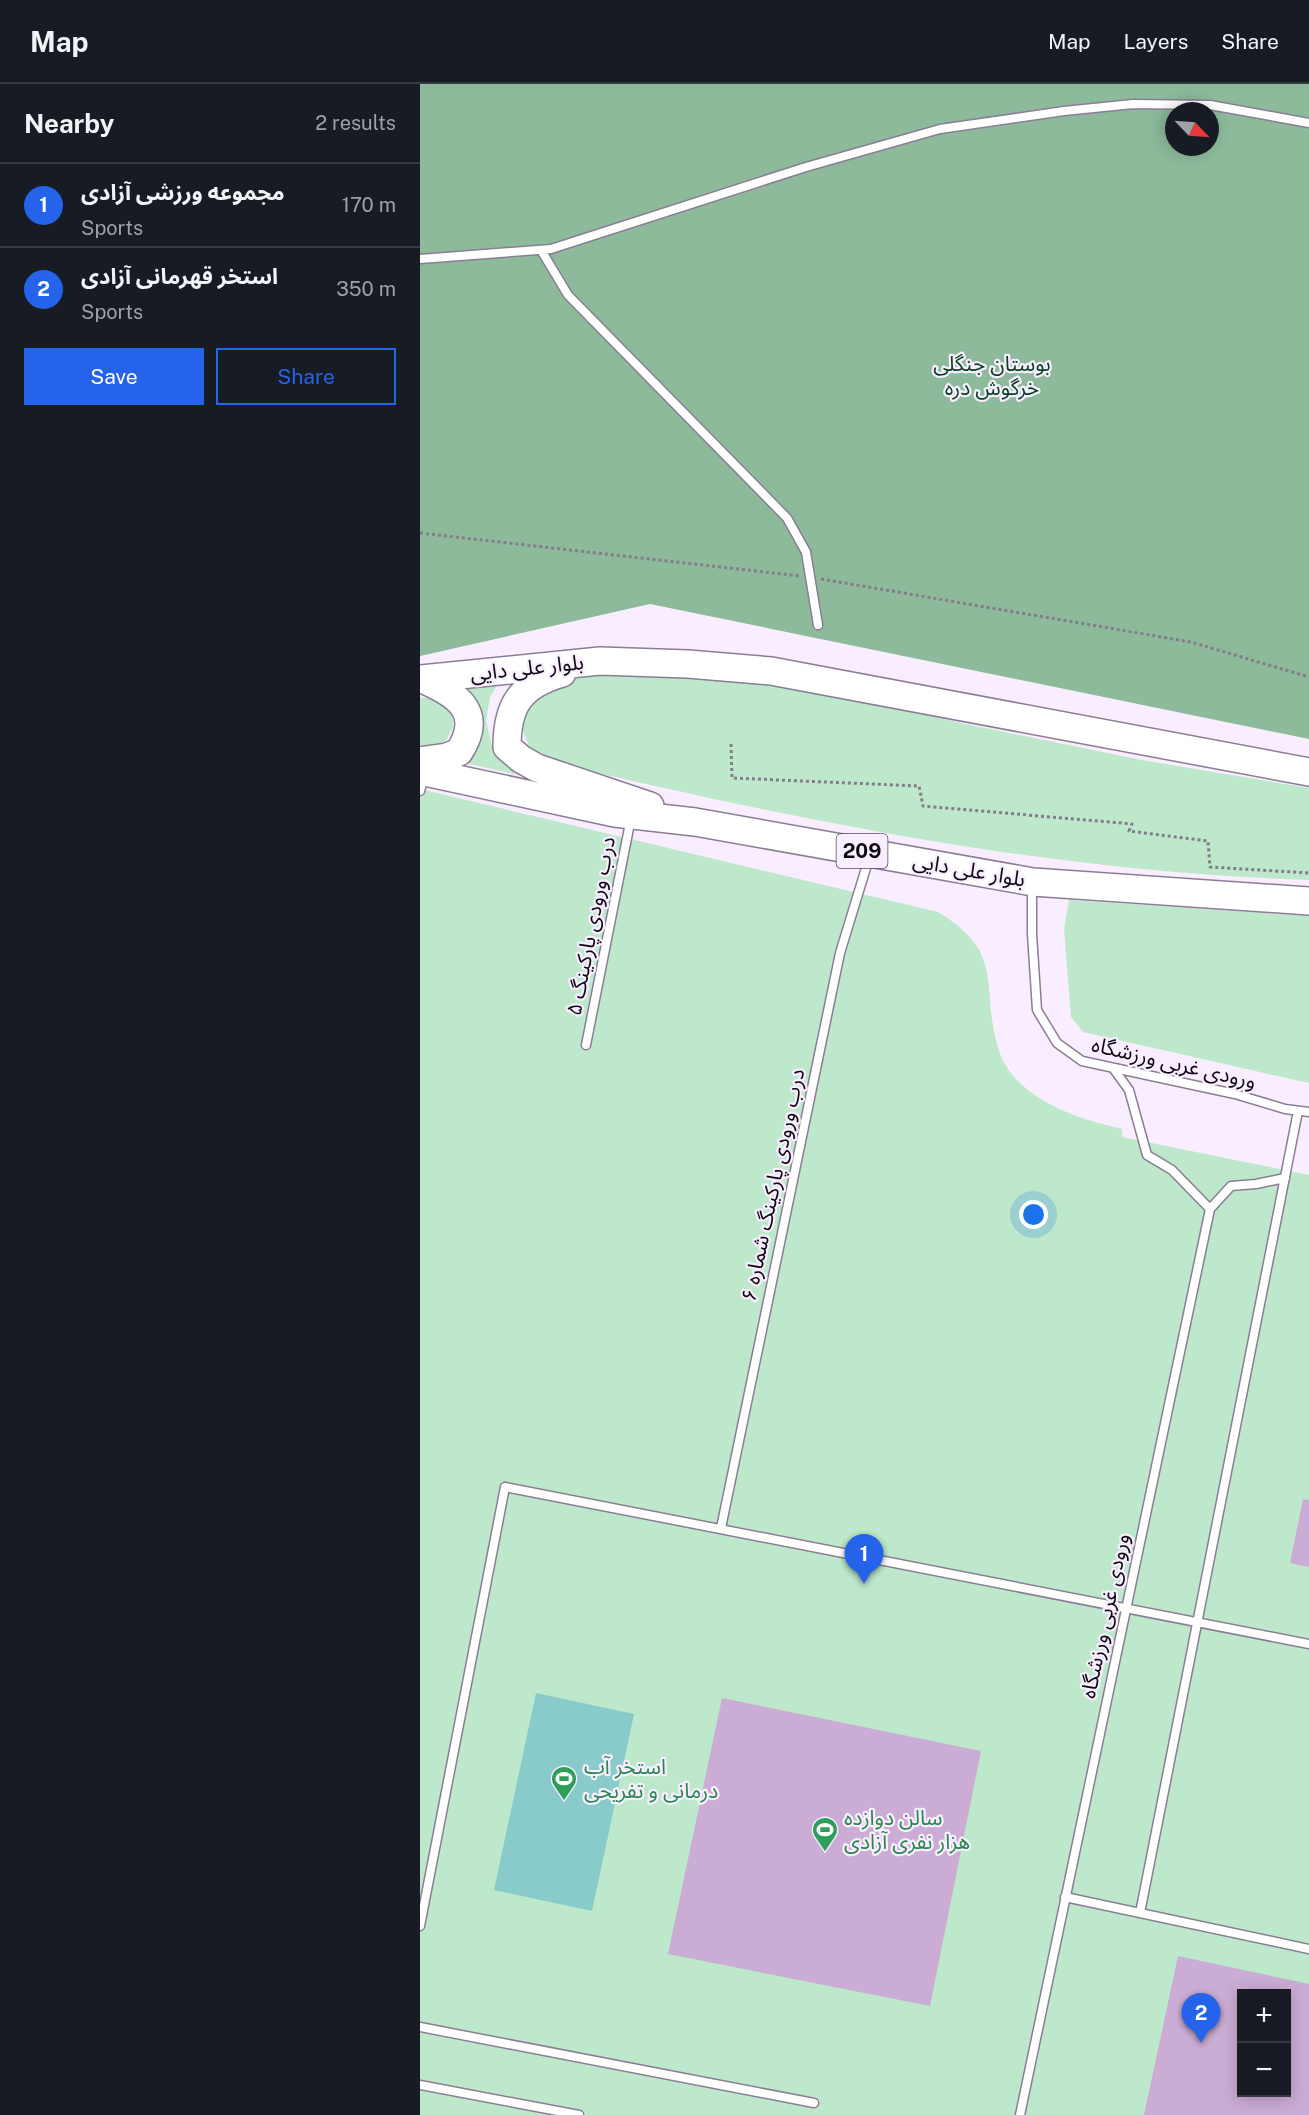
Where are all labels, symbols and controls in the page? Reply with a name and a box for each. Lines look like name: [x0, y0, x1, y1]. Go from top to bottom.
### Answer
text: Map: [30, 25, 89, 58]
text: Map: [1048, 29, 1091, 54]
text: Layers: [1124, 29, 1188, 54]
text: Share: [1221, 29, 1279, 54]
north arrow: [1165, 102, 1219, 156]
text: Nearby: [24, 108, 114, 139]
text: 2 results: [315, 111, 396, 135]
text: مجموعه ورزشی آزادی: [81, 179, 285, 205]
text: 1: [39, 193, 48, 217]
text: 170 m: [342, 193, 396, 217]
text: Sports: [81, 216, 143, 240]
text: استخر قهرمانی آزادی: [81, 263, 278, 289]
text: 2: [37, 277, 50, 301]
text: 350 m: [336, 277, 396, 301]
text: Sports: [81, 300, 143, 324]
button: Save: [24, 348, 204, 405]
button: Share: [216, 348, 396, 405]
park label: بوستان جنگلی خرگوش دره: [933, 351, 1051, 400]
street label: بلوار علی دایی: [469, 649, 585, 686]
street label: درب ورودی پارکینگ ۵: [561, 834, 621, 1018]
road number: 209: [836, 834, 888, 868]
street label: بلوار علی دایی: [911, 847, 1027, 892]
street label: ورودی غربی ورزشگاه: [1089, 1031, 1259, 1094]
street label: درب ورودی پارکینگ شماره ۶: [736, 1066, 811, 1304]
your location: [1019, 1200, 1048, 1229]
street label: ورودی غربی ورزشگاه: [1075, 1531, 1134, 1701]
pin: 1: [844, 1534, 884, 1584]
place label: استخر آب درمانی و تفریحی: [584, 1754, 718, 1803]
sports icon: استخر آب درمانی و تفریحی: [549, 1764, 579, 1802]
place label: سالن دوازده هزار نفری آزادی: [844, 1805, 970, 1854]
sports icon: سالن دوازده هزار نفری آزادی: [810, 1815, 840, 1853]
map controls: [1237, 1989, 1291, 2097]
button: +: [1237, 1989, 1291, 2043]
pin: 2: [1182, 1994, 1220, 2043]
button: −: [1237, 2043, 1291, 2097]

